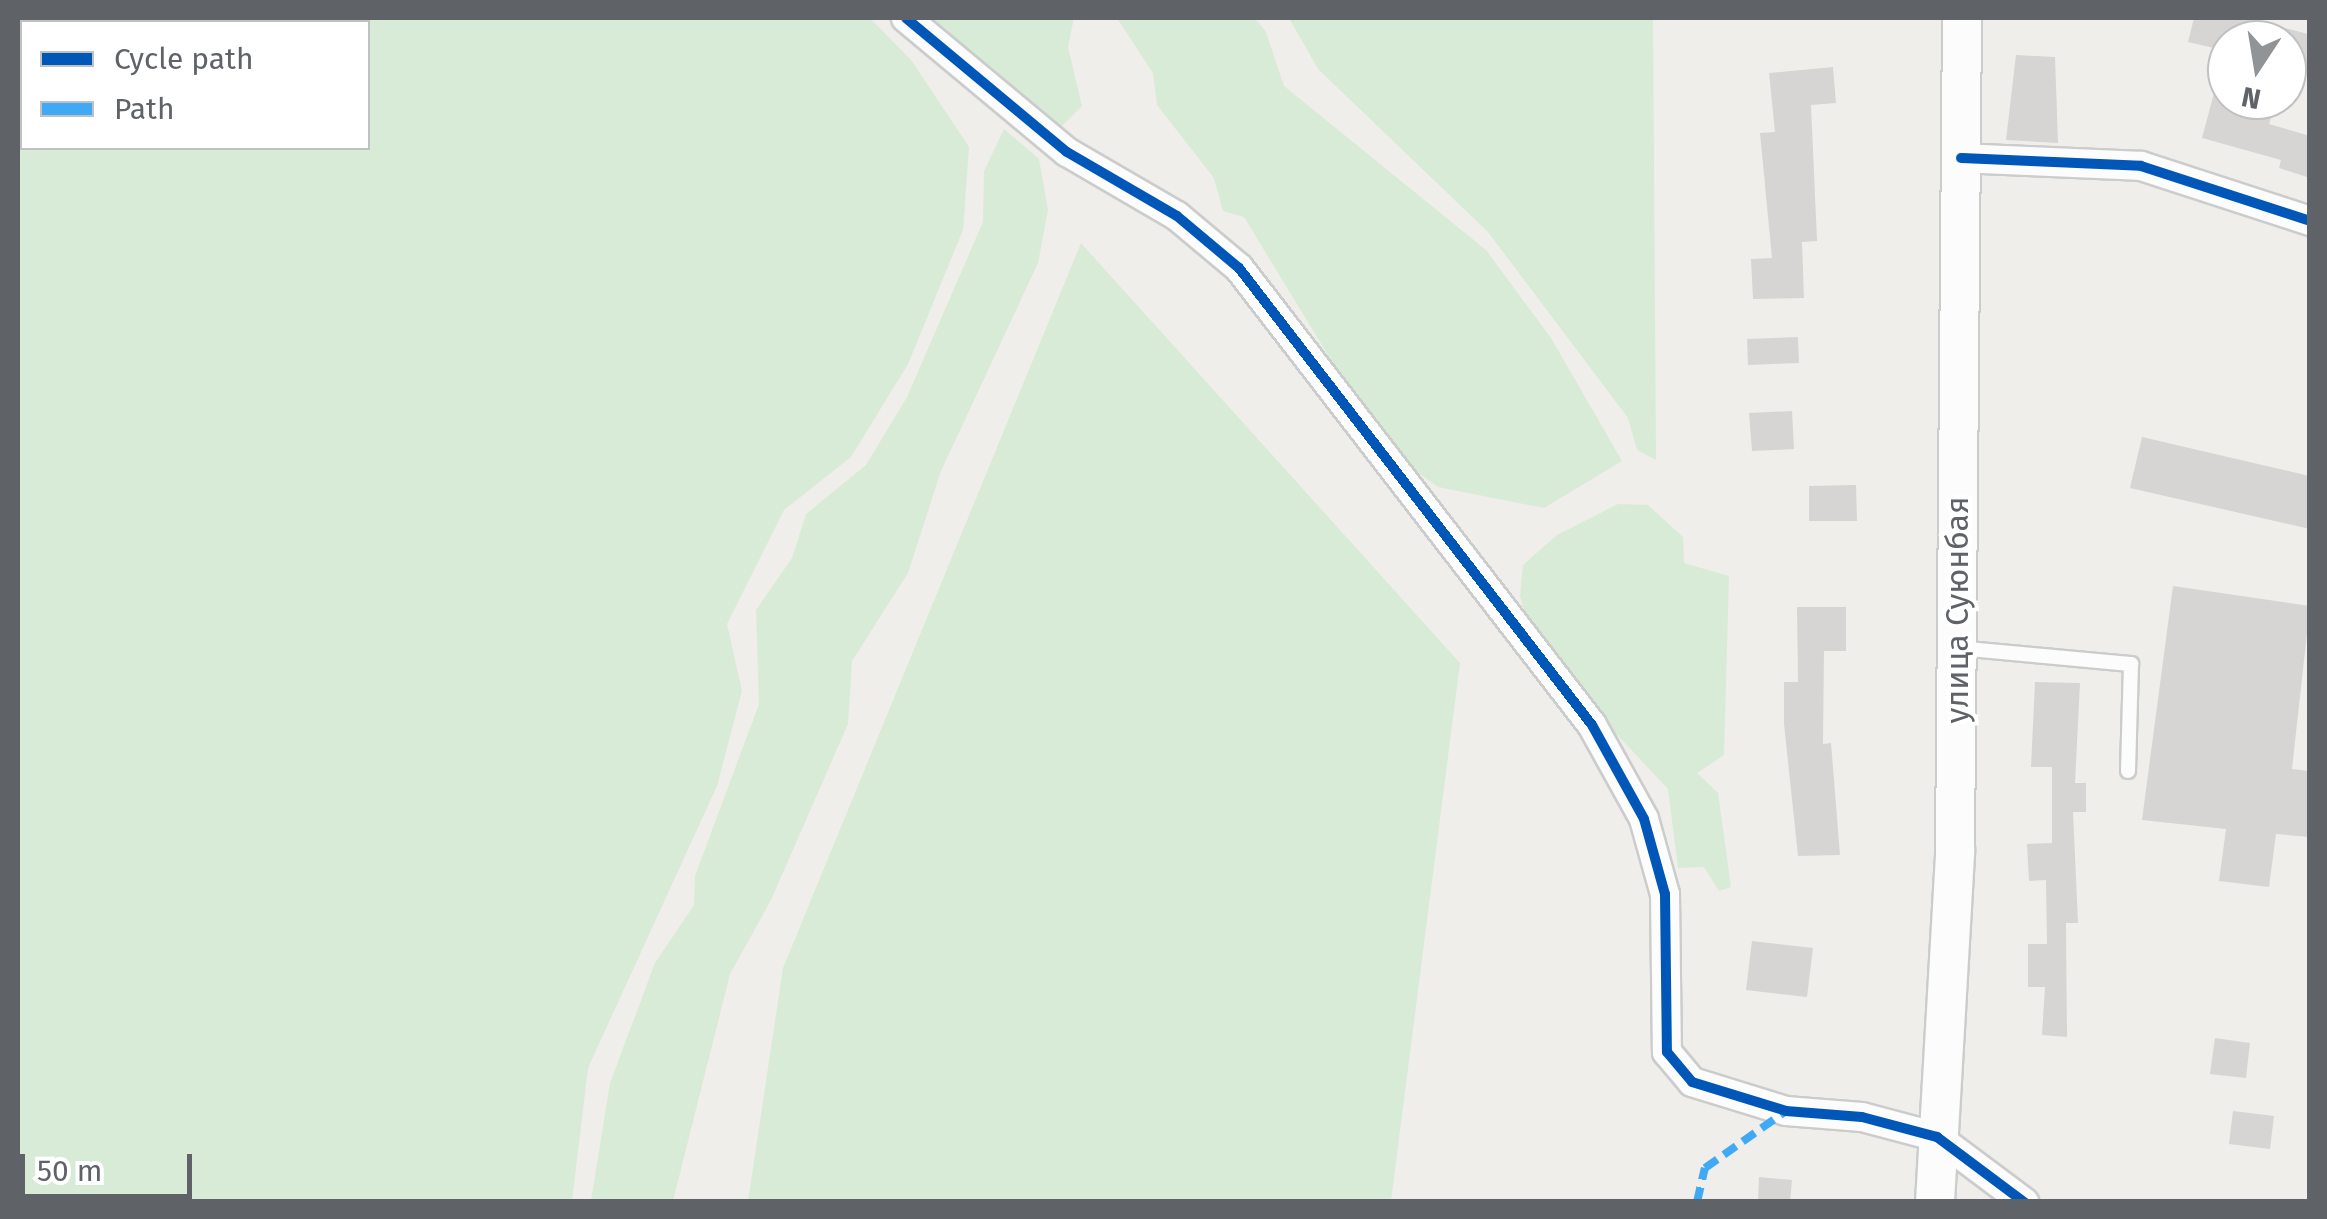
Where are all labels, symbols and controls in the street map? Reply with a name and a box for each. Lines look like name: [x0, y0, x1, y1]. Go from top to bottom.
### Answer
legend: [20, 20, 370, 150]
north arrow: [2207, 20, 2307, 120]
text: Cycle path: [114, 41, 253, 77]
text: N: [2239, 80, 2264, 116]
text: Path: [114, 91, 175, 127]
street label: улица Суюнбая: [1938, 496, 1976, 724]
scale bar: [25, 1134, 198, 1196]
text: 50 m: [37, 1153, 102, 1189]

